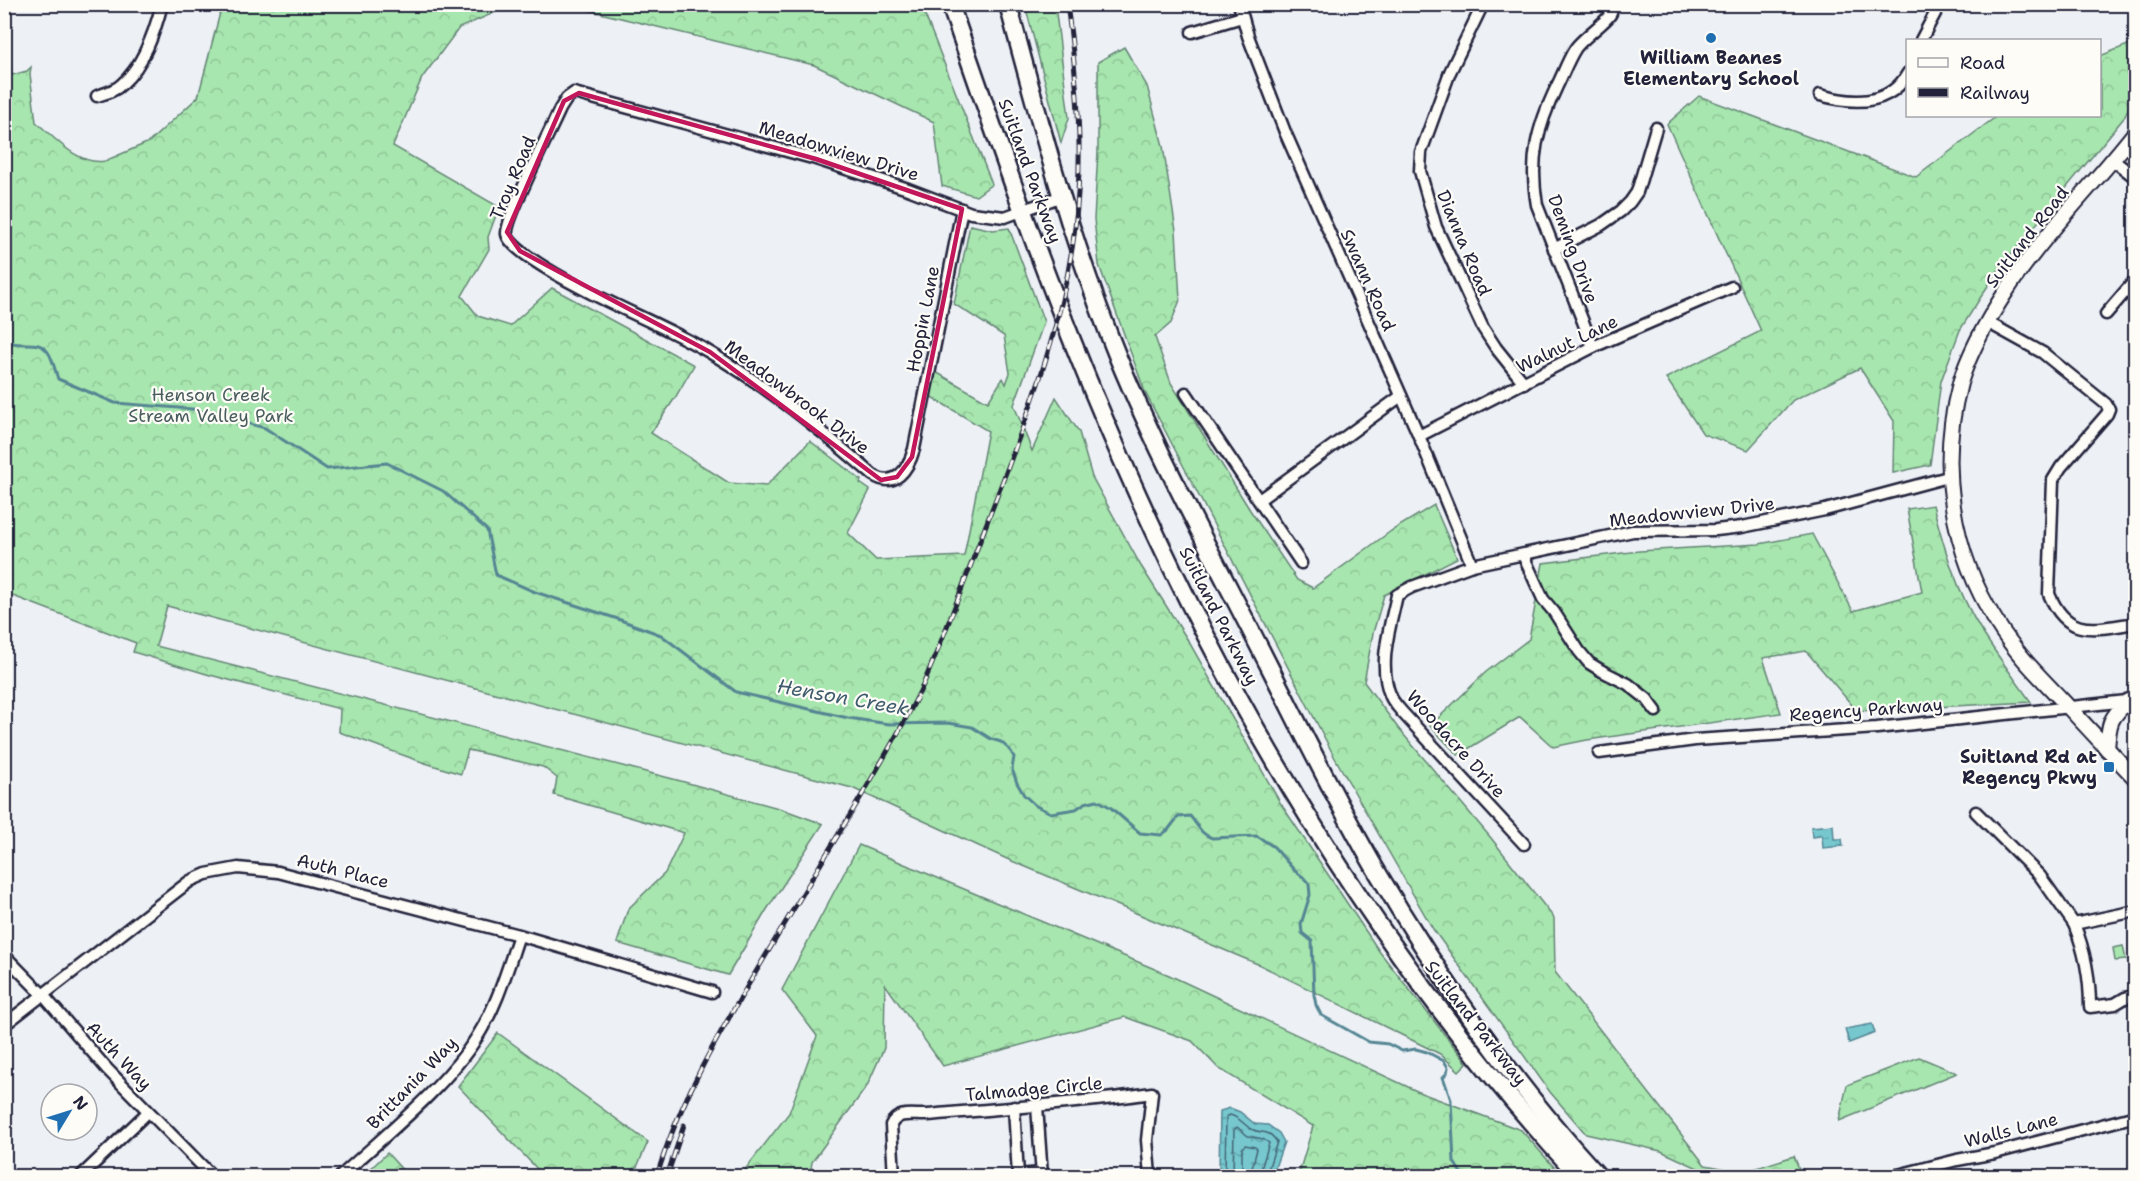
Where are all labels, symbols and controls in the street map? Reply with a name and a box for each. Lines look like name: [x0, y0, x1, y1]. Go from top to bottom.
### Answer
marker: William Beanes Elementary School: [1704, 31, 1718, 45]
legend: [1906, 39, 2101, 117]
place label: William Beanes Elementary School: [1623, 46, 1799, 91]
text: Road: [1960, 51, 2005, 75]
text: Railway: [1960, 81, 2030, 105]
street label: Suitland Parkway: [993, 95, 1067, 247]
street label: Meadowview Drive: [756, 115, 922, 187]
street label: Troy Road: [484, 132, 542, 224]
street label: Suitland Road: [1980, 181, 2074, 293]
street label: Dianna Road: [1431, 187, 1497, 299]
street label: Deming Drive: [1542, 191, 1604, 307]
street label: Swann Road: [1335, 225, 1401, 335]
street label: Hoppin Lane: [901, 264, 945, 374]
street label: Walnut Lane: [1512, 309, 1622, 379]
street label: Meadowbrook Drive: [719, 334, 875, 460]
park label: Henson Creek Stream Valley Park: [128, 383, 294, 428]
street label: Meadowview Drive: [1608, 491, 1776, 533]
street label: Suitland Parkway: [1174, 543, 1264, 689]
water label: Henson Creek: [775, 673, 911, 721]
street label: Woodacre Drive: [1401, 685, 1511, 803]
street label: Regency Parkway: [1788, 693, 1944, 727]
place label: Suitland Rd at Regency Pkwy: [1960, 745, 2097, 790]
marker: Suitland Rd at Regency Pkwy: [2102, 760, 2116, 774]
street label: Auth Place: [294, 848, 392, 894]
street label: Suitland Parkway: [1420, 956, 1532, 1090]
street label: Auth Way: [81, 1016, 157, 1096]
street label: Brittania Way: [362, 1031, 462, 1135]
street label: Talmadge Circle: [964, 1071, 1104, 1107]
north arrow: [39, 1082, 99, 1142]
text: N: [68, 1092, 93, 1115]
street label: Walls Lane: [1962, 1107, 2060, 1153]

